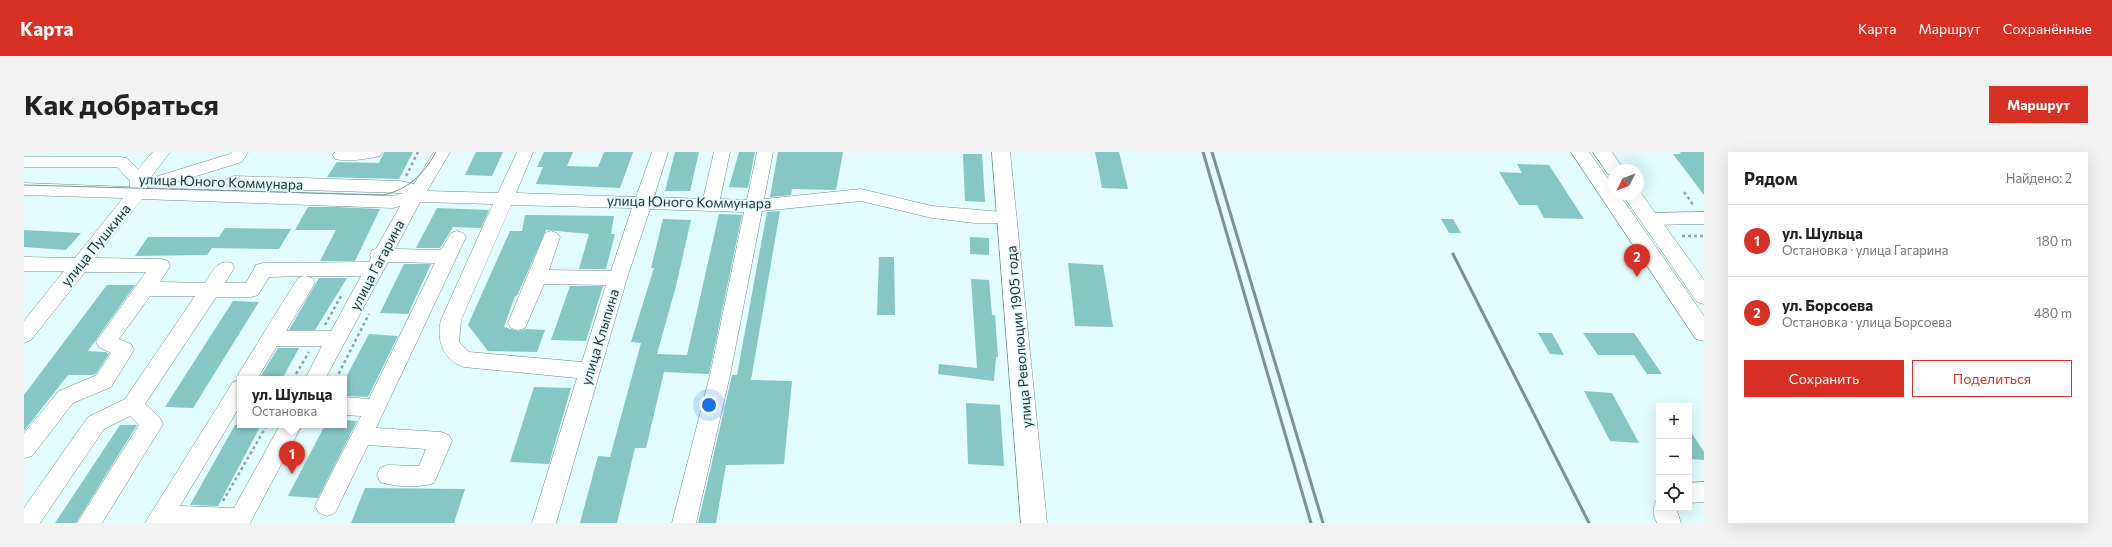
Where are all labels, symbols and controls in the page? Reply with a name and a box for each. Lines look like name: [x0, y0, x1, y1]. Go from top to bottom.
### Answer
text: Карта: [20, 17, 73, 40]
text: Карта: [1858, 20, 1896, 37]
text: Маршрут: [1918, 20, 1981, 37]
text: Сохранённые: [2003, 20, 2092, 37]
button: Маршрут: [1989, 86, 2088, 123]
text: Как добраться: [24, 87, 219, 121]
north arrow: [1608, 164, 1644, 200]
text: Рядом: [1744, 168, 1798, 189]
street label: улица Юного Коммунара: [138, 170, 304, 193]
text: Найдено: 2: [2006, 170, 2072, 186]
street label: улица Юного Коммунара: [607, 192, 771, 211]
street label: улица Пушкина: [57, 200, 134, 289]
street label: улица Гагарина: [346, 217, 407, 313]
text: ул. Шульца: [1782, 224, 1863, 242]
text: 1: [1754, 233, 1760, 249]
text: 180 m: [2036, 233, 2072, 249]
text: Остановка · улица Гагарина: [1782, 242, 1948, 258]
pin: 2: [1624, 244, 1650, 277]
street label: улица Революции 1905 года: [1002, 245, 1035, 429]
street label: улица Клыпина: [577, 287, 622, 387]
text: ул. Борсоева: [1782, 296, 1873, 314]
text: 2: [1753, 305, 1761, 321]
text: 480 m: [2034, 305, 2072, 321]
text: Остановка · улица Борсоева: [1782, 314, 1952, 330]
button: Сохранить: [1744, 360, 1904, 397]
button: Поделиться: [1912, 360, 2072, 397]
popup: [237, 376, 347, 428]
text: ул. Шульца: [252, 385, 332, 403]
your location: [699, 395, 719, 415]
text: Остановка: [252, 403, 317, 419]
map controls: [1656, 403, 1692, 511]
button: +: [1656, 403, 1692, 439]
button: −: [1656, 439, 1692, 475]
pin: 1: [279, 441, 305, 474]
button: locate: [1656, 475, 1692, 511]

